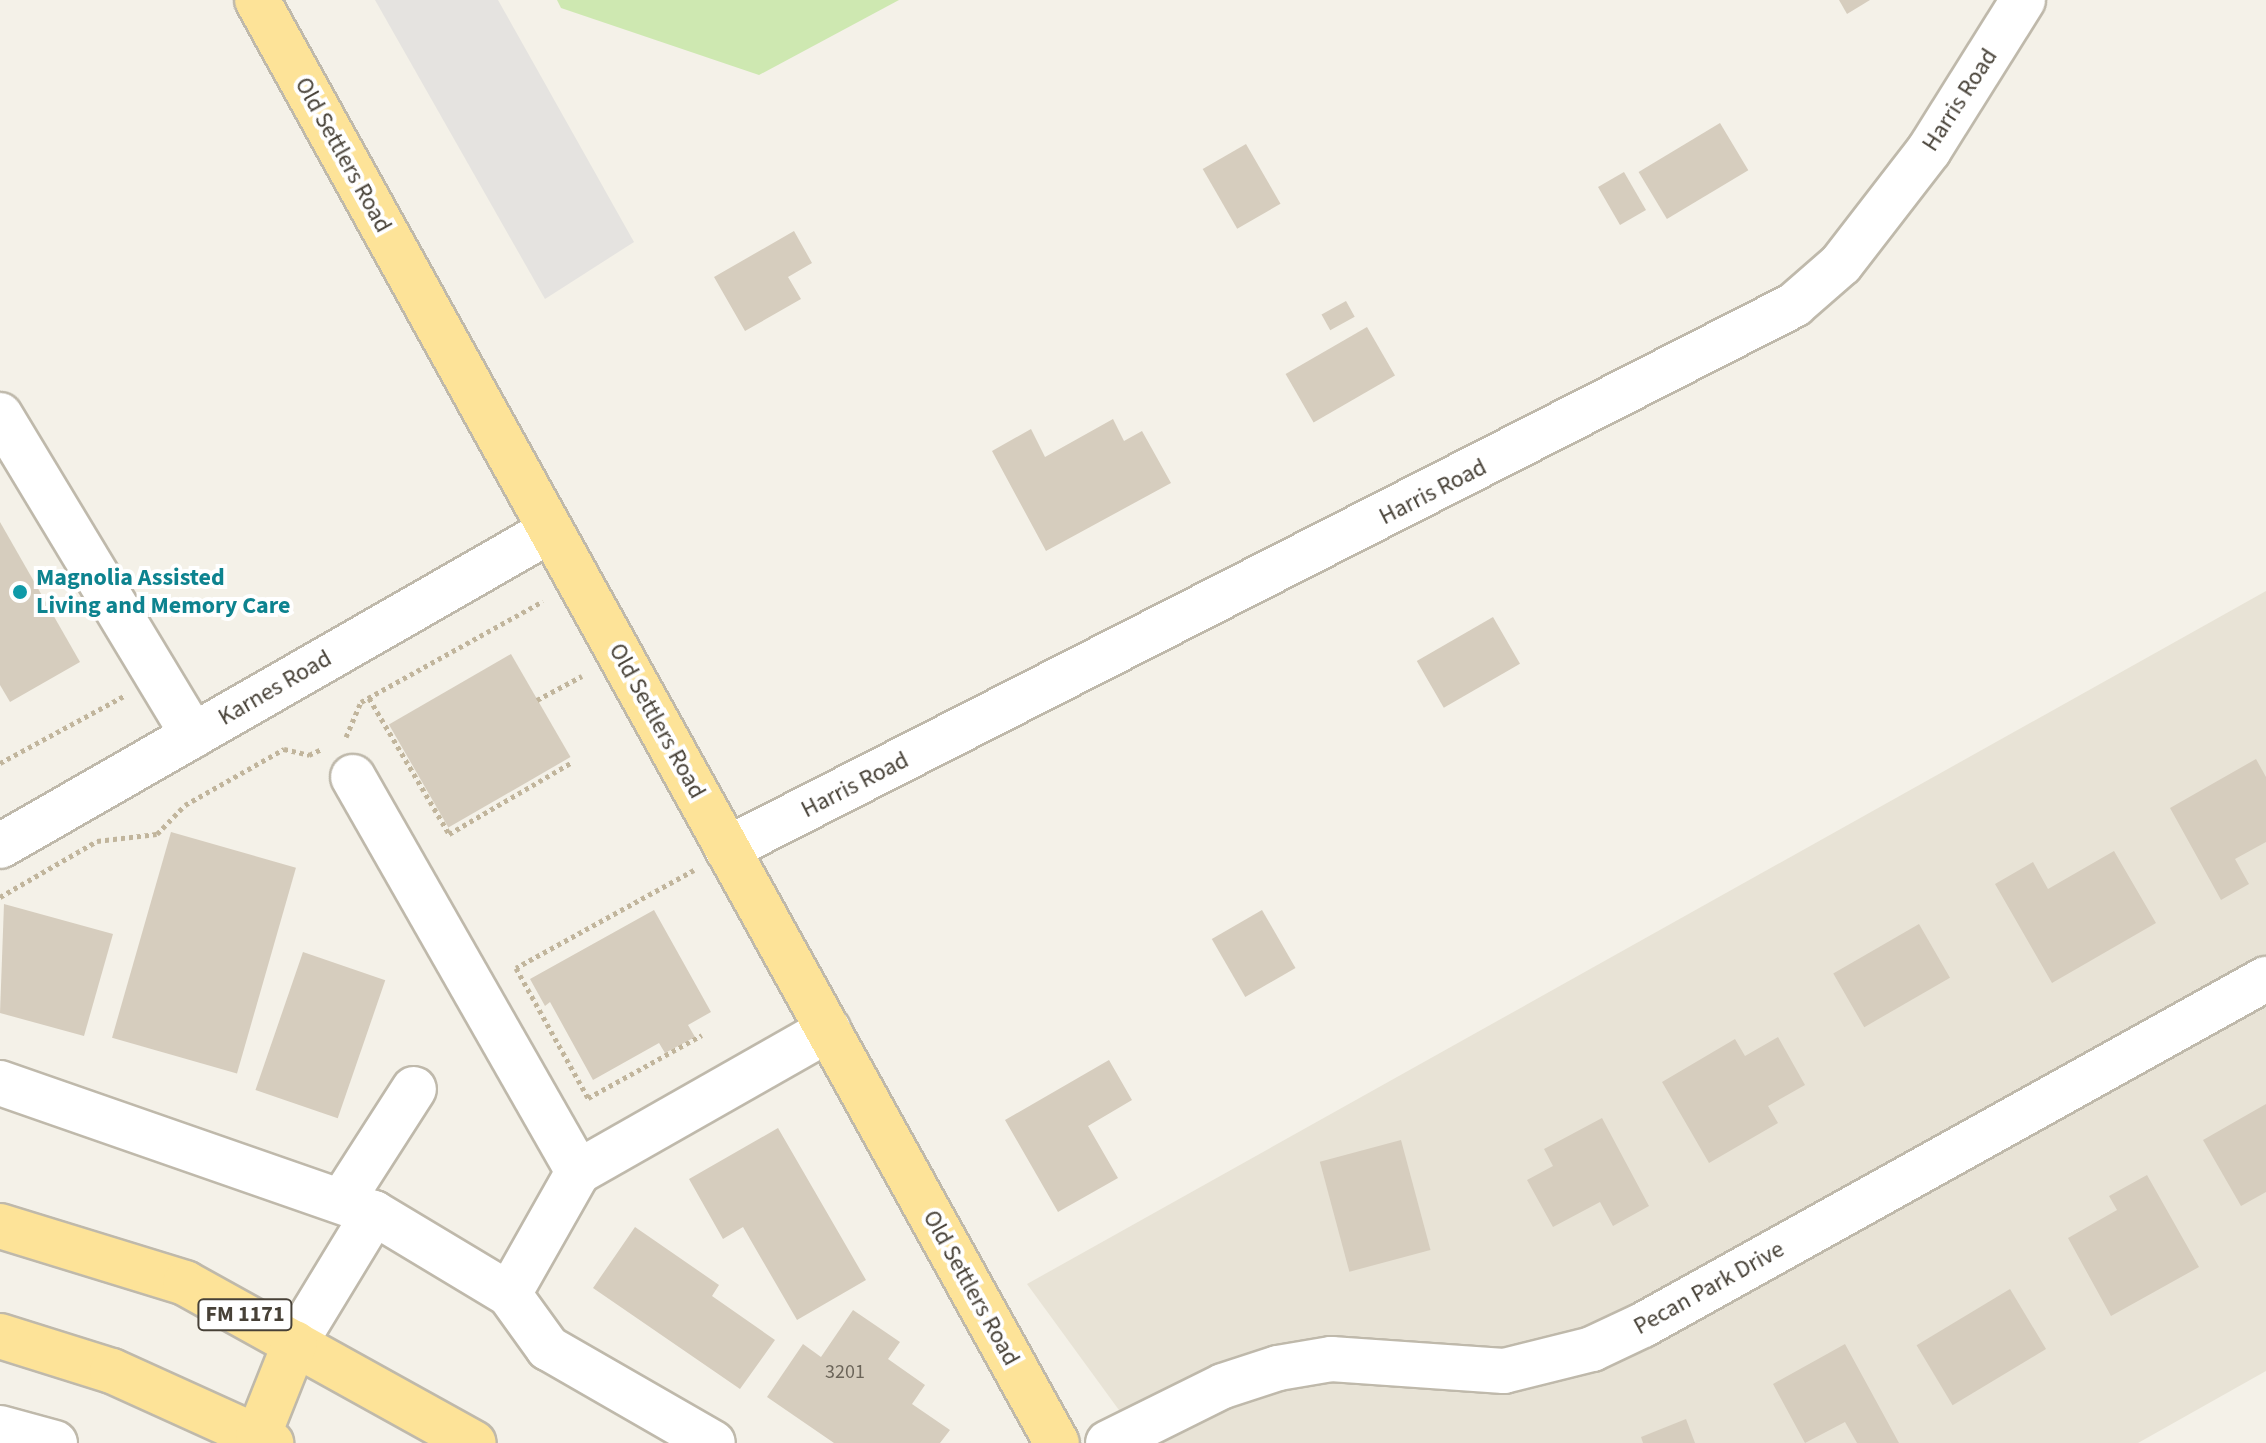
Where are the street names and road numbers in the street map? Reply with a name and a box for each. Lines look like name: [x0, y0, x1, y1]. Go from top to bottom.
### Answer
street label: Harris Road: [1916, 43, 2004, 157]
street label: Old Settlers Road: [288, 72, 398, 238]
street label: Harris Road: [1374, 453, 1492, 531]
street label: Old Settlers Road: [602, 638, 712, 804]
street label: Karnes Road: [213, 644, 337, 732]
street label: Harris Road: [796, 746, 914, 824]
street label: Old Settlers Road: [916, 1205, 1026, 1371]
street label: Pecan Park Drive: [1629, 1235, 1789, 1341]
road number: FM 1171: [197, 1297, 293, 1333]

